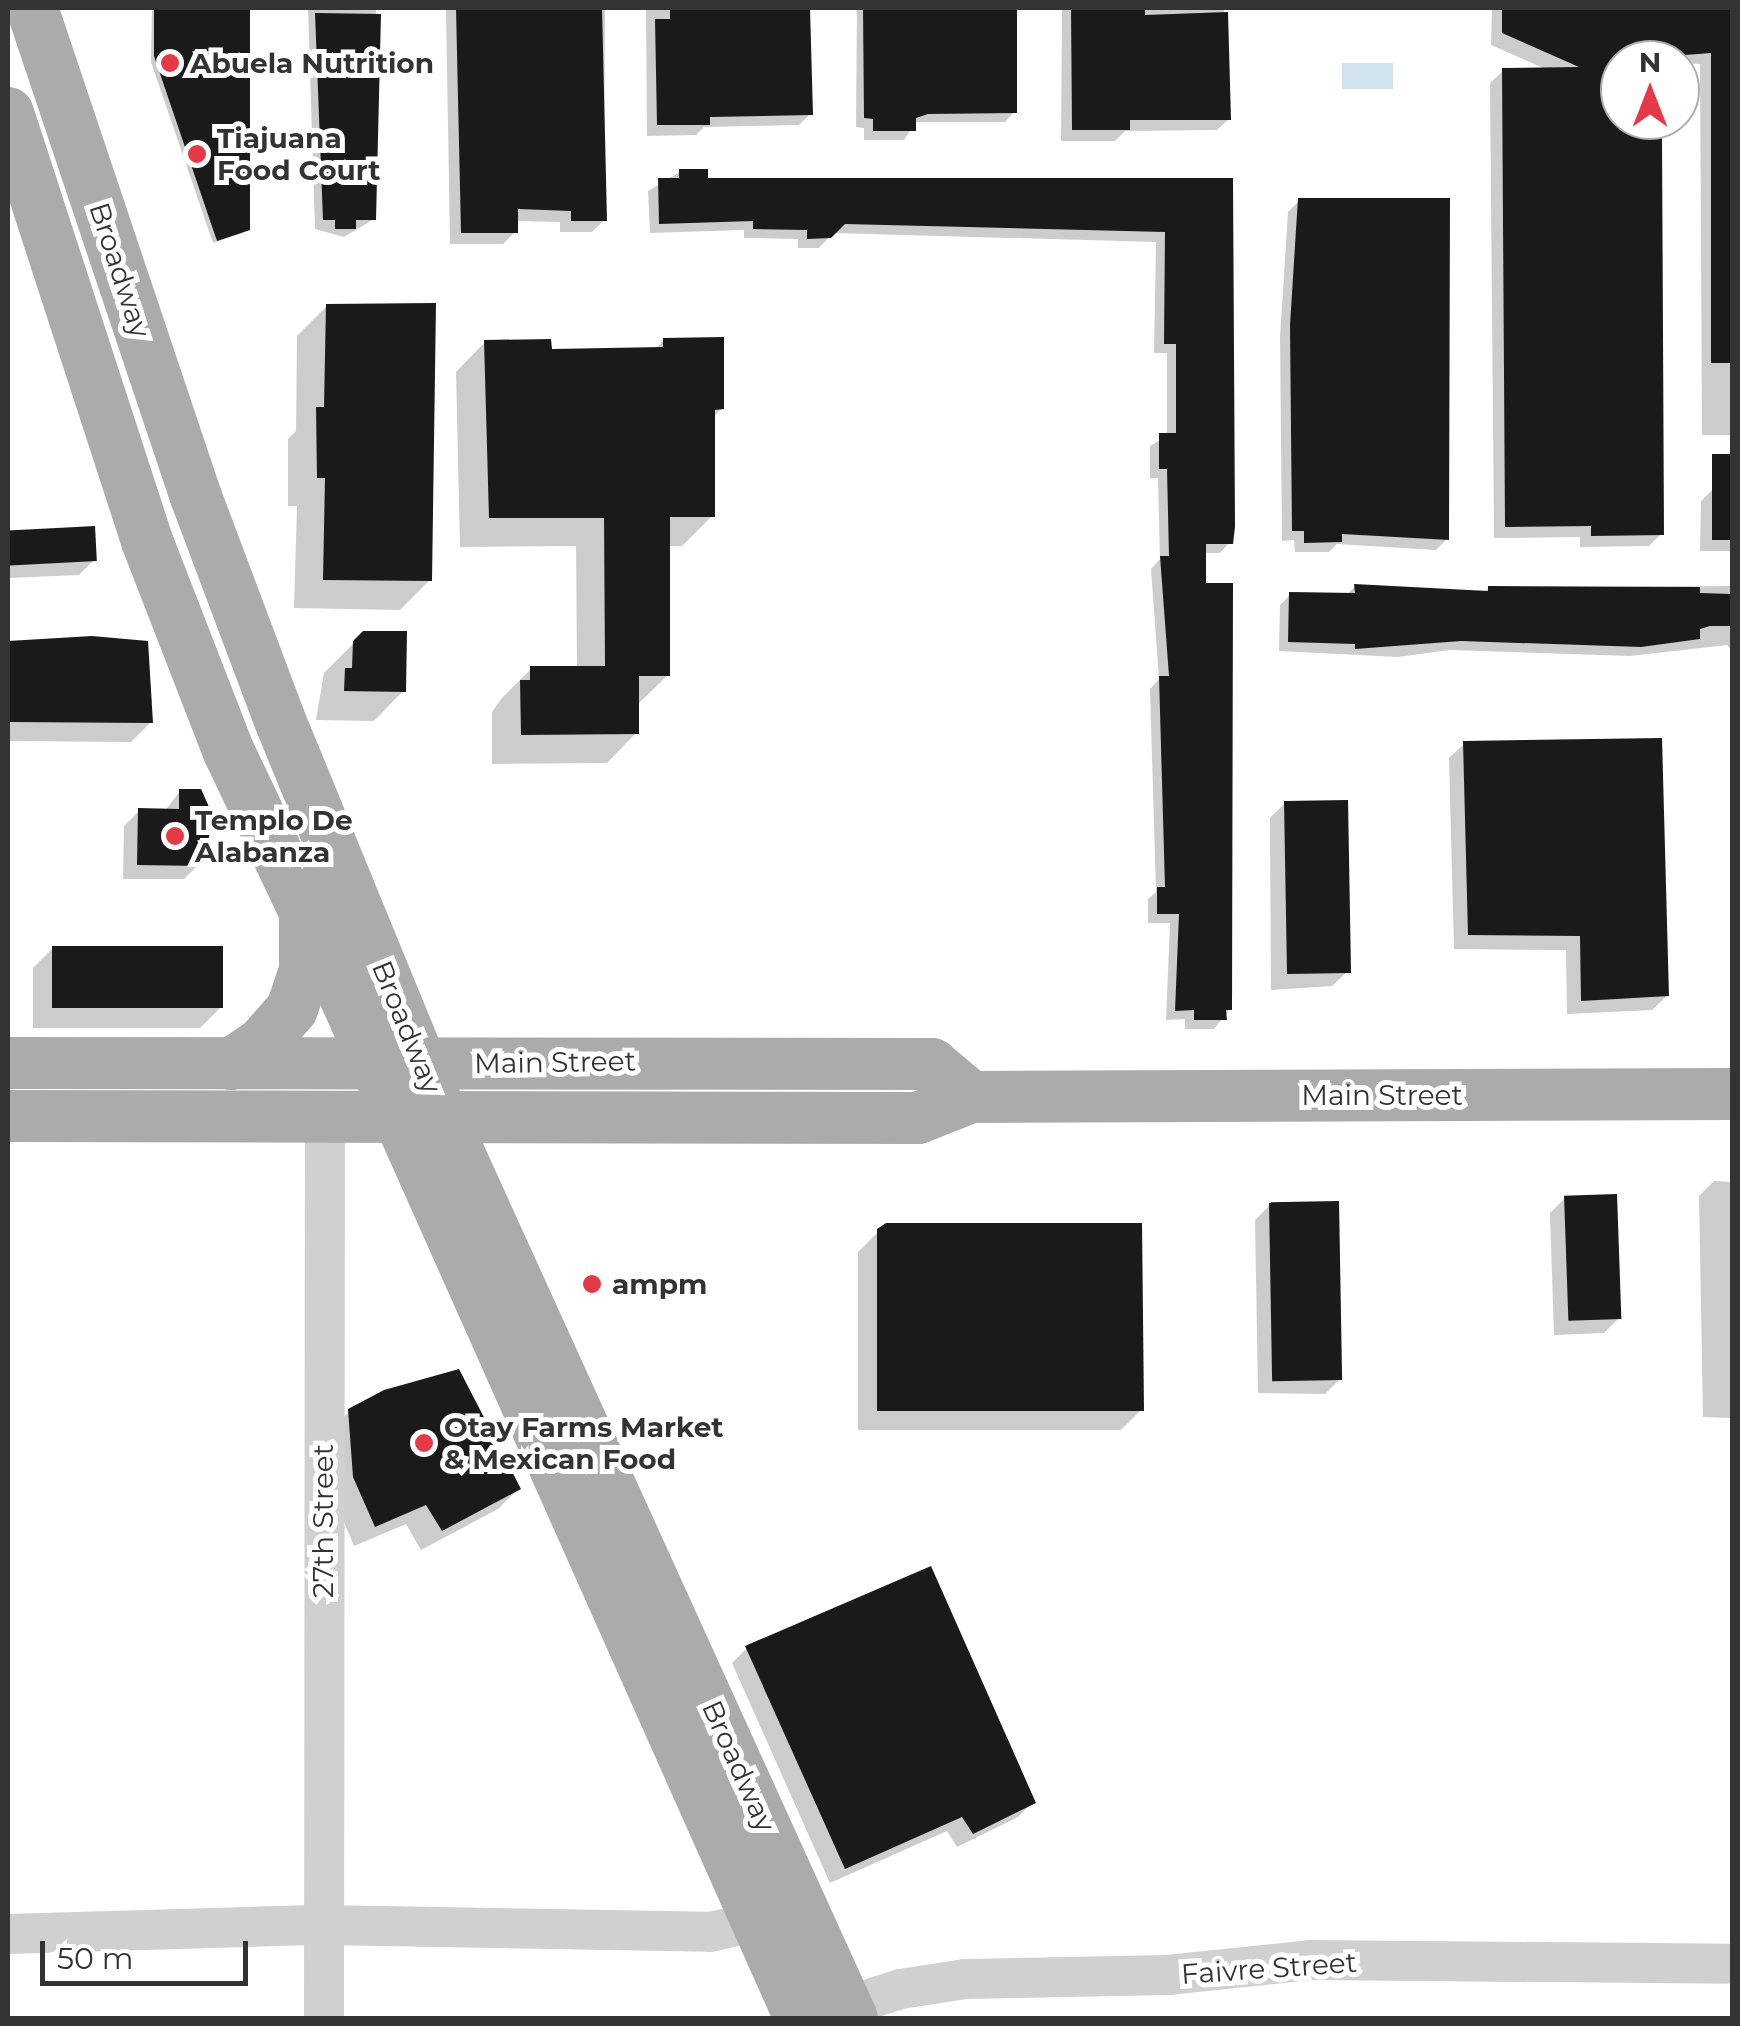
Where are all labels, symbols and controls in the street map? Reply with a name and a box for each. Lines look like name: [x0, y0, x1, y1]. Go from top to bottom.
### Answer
north arrow: [1600, 40, 1700, 140]
text: N: [1639, 45, 1661, 79]
place label: Abuela Nutrition: [190, 46, 434, 80]
marker: Abuela Nutrition: [159, 52, 181, 74]
place label: Tiajuana Food Court: [217, 121, 380, 187]
marker: Tiajuana Food Court: [186, 143, 208, 165]
street label: Broadway: [82, 198, 158, 342]
place label: Templo De Alabanza: [195, 803, 353, 869]
marker: Templo De Alabanza: [164, 825, 186, 847]
street label: Broadway: [365, 956, 449, 1098]
street label: Main Street: [474, 1044, 636, 1080]
street label: Main Street: [1301, 1078, 1463, 1112]
place label: ampm: [612, 1267, 707, 1301]
marker: ampm: [581, 1273, 603, 1295]
place label: Otay Farms Market & Mexican Food: [444, 1410, 724, 1476]
marker: Otay Farms Market & Mexican Food: [413, 1432, 435, 1454]
street label: 27th Street: [306, 1444, 340, 1598]
street label: Broadway: [695, 1695, 783, 1837]
scale bar: [45, 1921, 252, 1983]
text: 50 m: [57, 1940, 134, 1977]
street label: Faivre Street: [1180, 1945, 1358, 1991]

